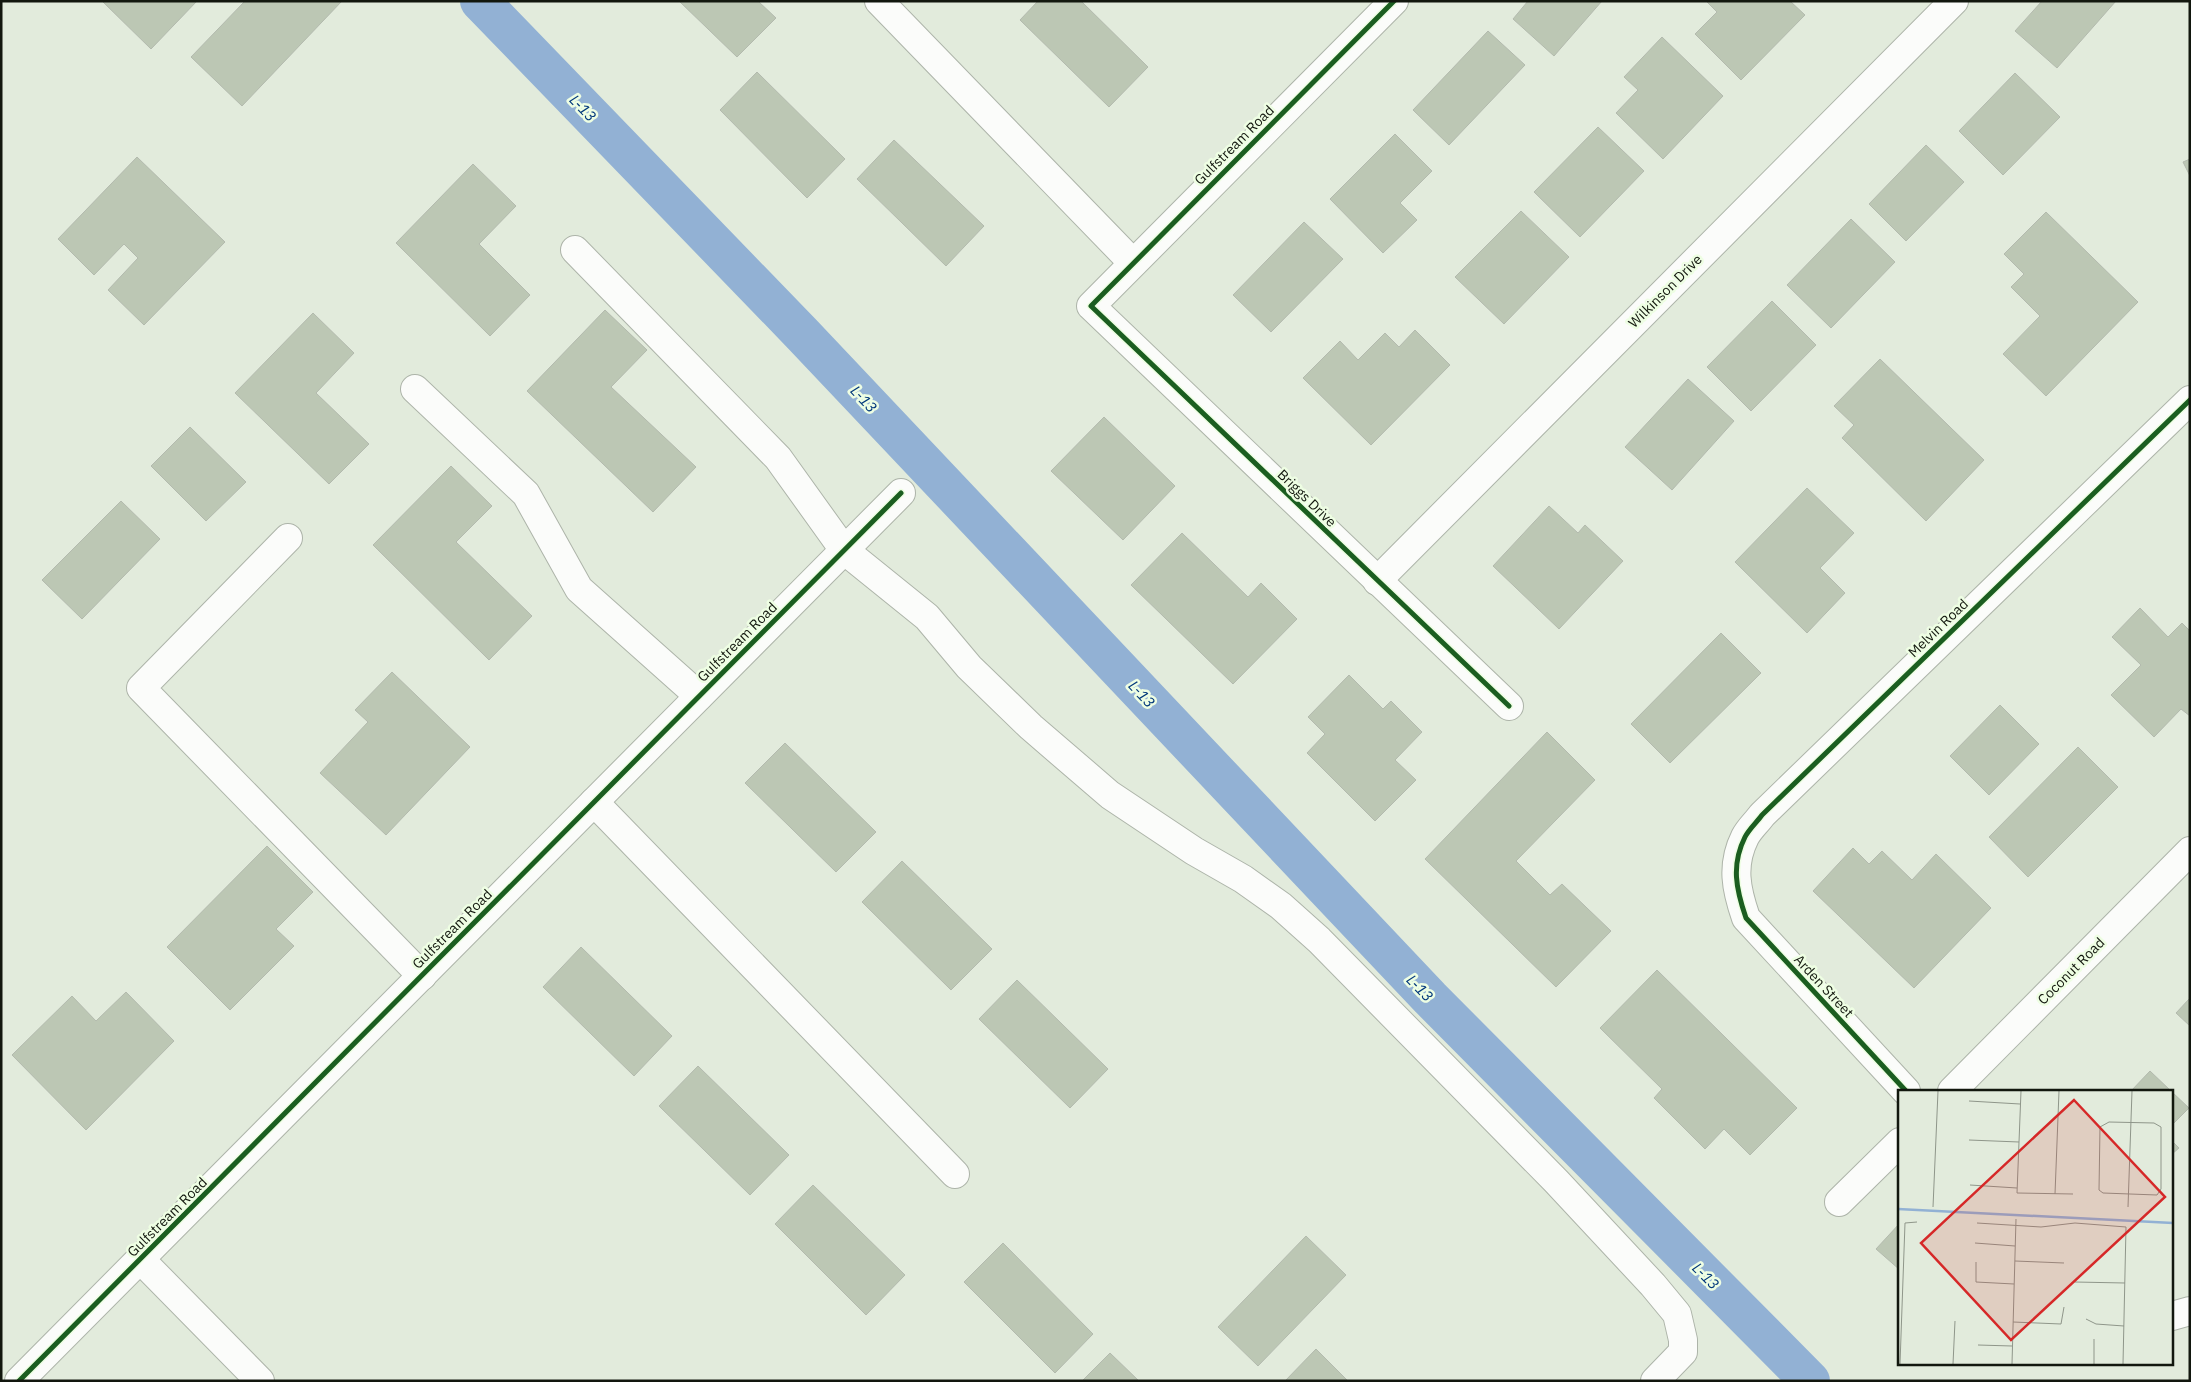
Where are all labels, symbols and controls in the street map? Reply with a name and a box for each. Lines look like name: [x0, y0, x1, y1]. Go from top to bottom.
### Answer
water label: L-13: [566, 90, 600, 126]
street label: Gulfstream Road: [1190, 101, 1278, 189]
street label: Wilkinson Drive: [1624, 250, 1706, 332]
water label: L-13: [847, 381, 881, 417]
street label: Briggs Drive: [1274, 465, 1341, 531]
street label: Melvin Road: [1904, 595, 1972, 661]
street label: Gulfstream Road: [693, 598, 781, 686]
water label: L-13: [1125, 676, 1159, 712]
street label: Gulfstream Road: [408, 885, 496, 973]
street label: Coconut Road: [2034, 934, 2108, 1008]
street label: Arden Street: [1790, 951, 1858, 1021]
water label: L-13: [1403, 970, 1437, 1006]
inset map: [1898, 1090, 2174, 1364]
street label: Gulfstream Road: [123, 1173, 211, 1261]
water label: L-13: [1688, 1258, 1724, 1294]

